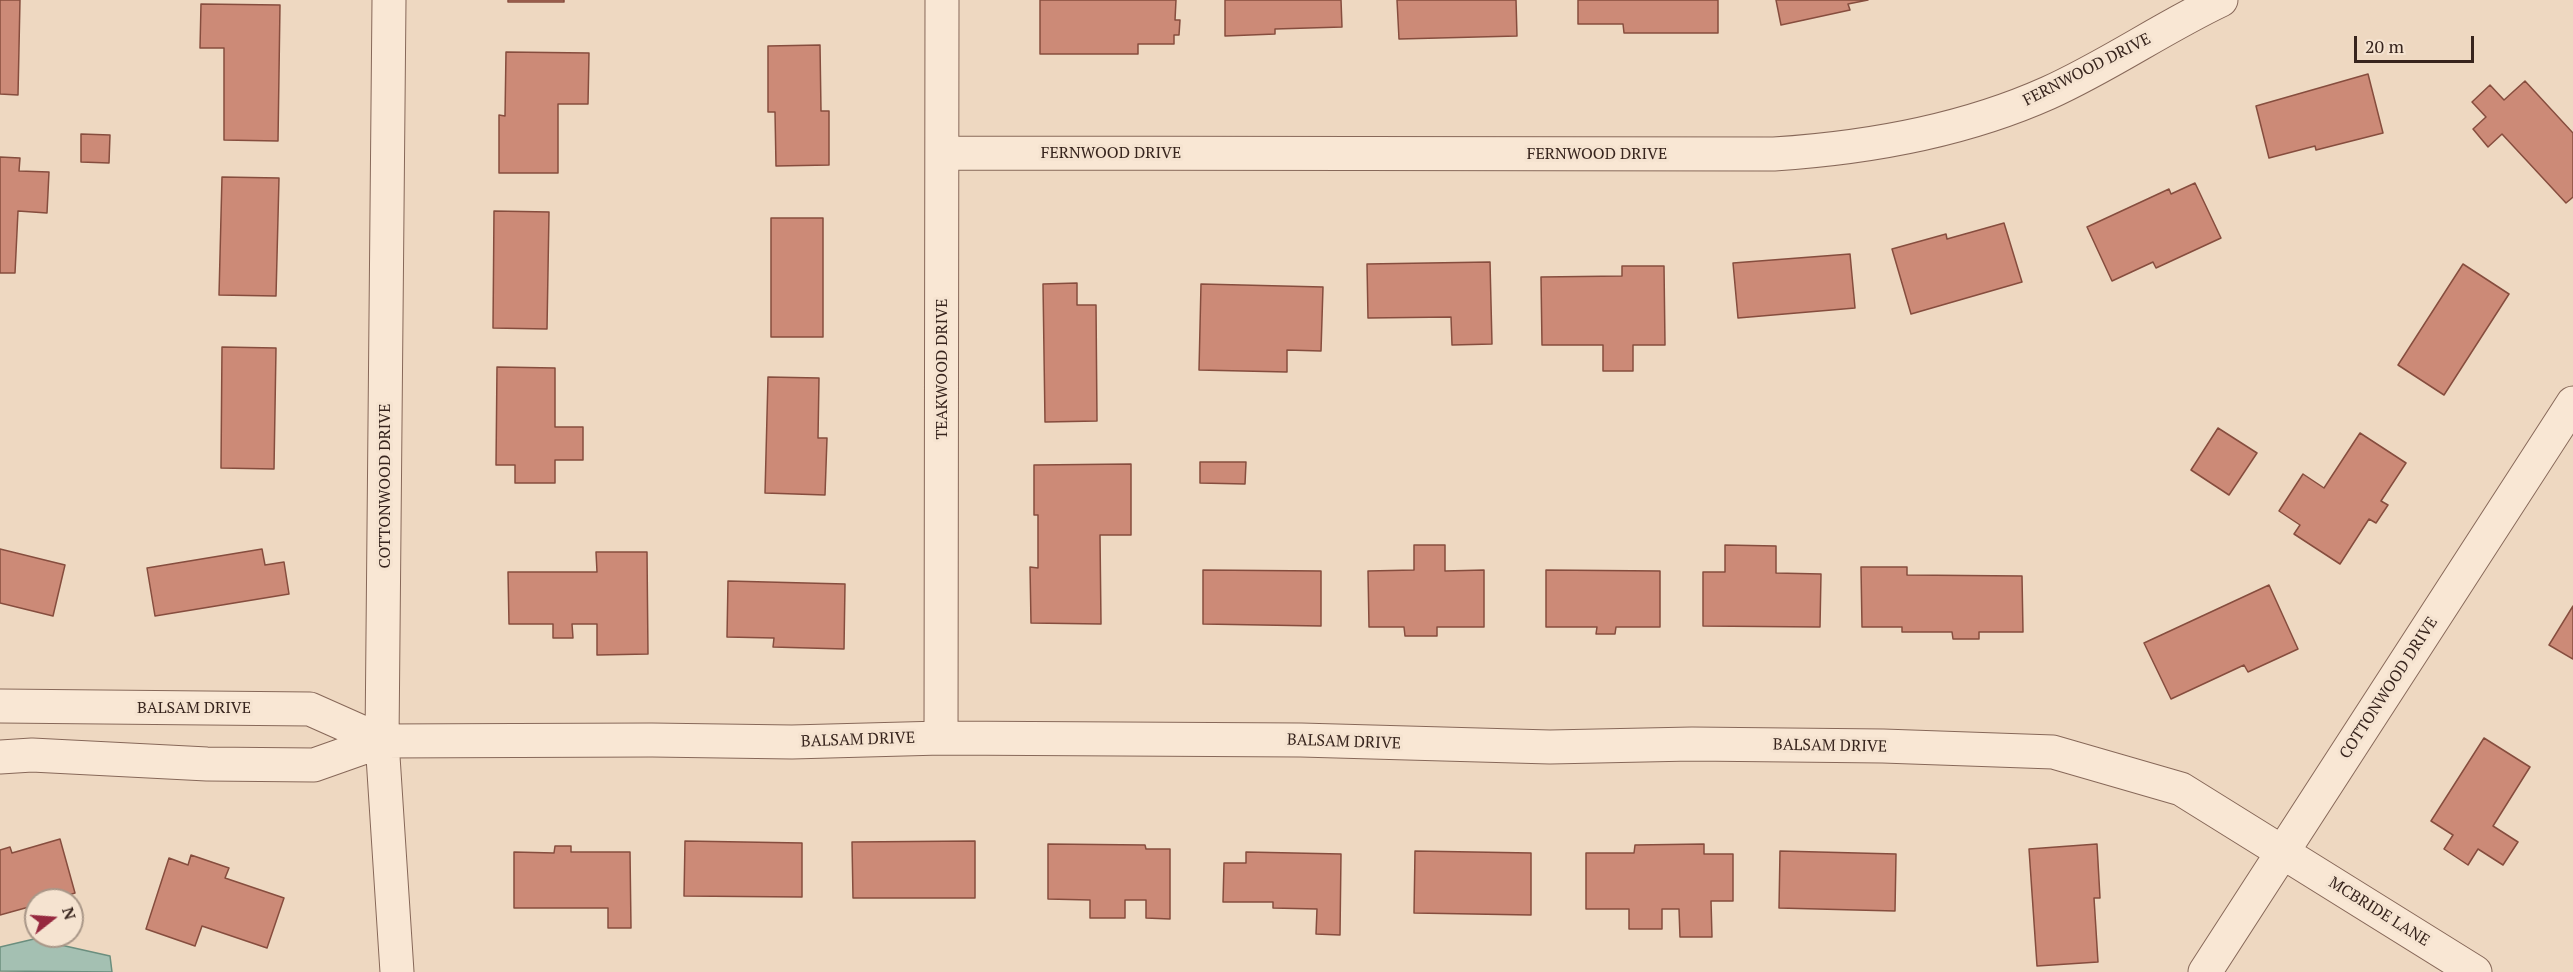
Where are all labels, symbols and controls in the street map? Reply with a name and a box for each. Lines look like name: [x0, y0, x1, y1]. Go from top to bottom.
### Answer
scale bar: [2357, 24, 2477, 62]
street label: FERNWOOD DRIVE: [2020, 30, 2154, 110]
text: 20 m: [2365, 34, 2404, 58]
street label: FERNWOOD DRIVE: [1041, 143, 1181, 163]
street label: FERNWOOD DRIVE: [1527, 144, 1667, 164]
street label: TEAKWOOD DRIVE: [932, 298, 952, 440]
street label: COTTONWOOD DRIVE: [375, 403, 395, 569]
street label: COTTONWOOD DRIVE: [2336, 614, 2442, 762]
street label: BALSAM DRIVE: [137, 698, 251, 718]
street label: BALSAM DRIVE: [801, 728, 915, 752]
street label: BALSAM DRIVE: [1287, 730, 1401, 754]
street label: BALSAM DRIVE: [1773, 735, 1887, 757]
street label: MCBRIDE LANE: [2325, 873, 2433, 951]
north arrow: [24, 888, 84, 948]
text: N: [57, 904, 82, 922]

